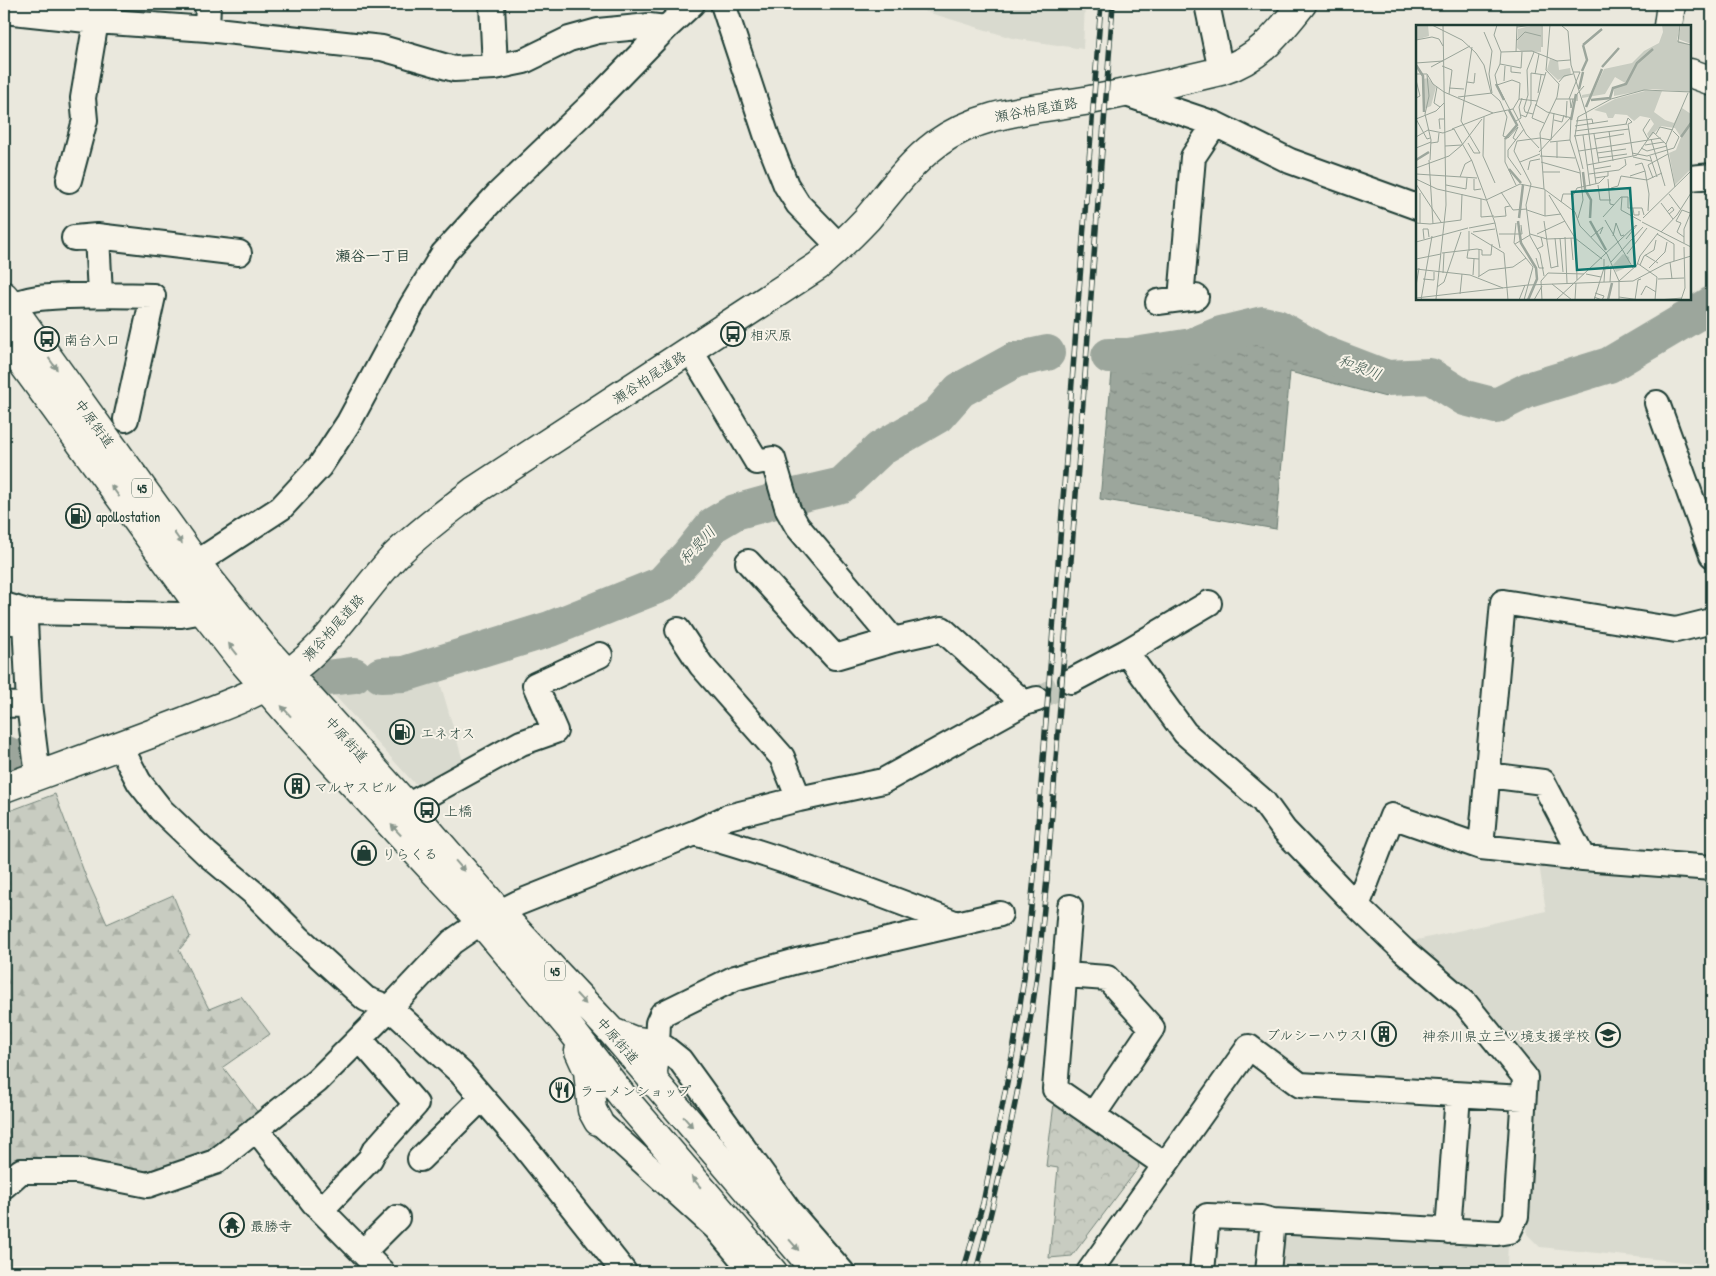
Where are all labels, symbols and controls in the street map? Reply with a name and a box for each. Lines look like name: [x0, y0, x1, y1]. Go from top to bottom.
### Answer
inset map: [1416, 25, 1691, 300]
street label: 瀬谷柏尾道路: [993, 92, 1079, 126]
district label: 瀬谷一丁目: [335, 245, 411, 266]
bus stop icon: 相沢原: [720, 321, 746, 347]
place label: 相沢原: [750, 325, 792, 344]
bus stop icon: 南台入口: [34, 326, 60, 352]
place label: 南台入口: [64, 330, 120, 349]
street label: 瀬谷柏尾道路: [609, 346, 689, 408]
water label: 和泉川: [1335, 349, 1385, 385]
one-way arrow: [48, 357, 58, 371]
street label: 中原街道: [71, 395, 119, 451]
road number: 45: [132, 478, 152, 498]
one-way arrow: [110, 484, 120, 498]
fuel station icon: apollostation: [65, 503, 91, 529]
place label: apollostation: [96, 507, 160, 527]
water label: 和泉川: [674, 521, 720, 569]
one-way arrow: [173, 531, 183, 545]
street label: 瀬谷柏尾道路: [298, 589, 368, 665]
one-way arrow: [227, 643, 238, 656]
one-way arrow: [280, 704, 291, 717]
street label: 中原街道: [321, 712, 373, 766]
fuel station icon: エネオス: [389, 719, 415, 745]
place label: エネオス: [420, 723, 475, 742]
building icon: マルヤスビル: [284, 773, 310, 799]
place label: マルヤスビル: [314, 777, 397, 796]
bus stop icon: 上橋: [414, 797, 440, 823]
place label: 上橋: [444, 801, 472, 820]
one-way arrow: [390, 825, 402, 837]
shop icon: りらくる: [351, 840, 377, 866]
place label: りらくる: [382, 844, 438, 863]
one-way arrow: [454, 860, 466, 872]
road number: 45: [545, 961, 565, 980]
one-way arrow: [575, 993, 587, 1005]
street label: 中原街道: [592, 1013, 644, 1067]
building icon: ブルシーハウスI: [1371, 1021, 1397, 1047]
school or university icon: 神奈川県立三ツ境支援学校: [1595, 1022, 1621, 1048]
place label: ブルシーハウスI: [1266, 1025, 1366, 1044]
place label: 神奈川県立三ツ境支援学校: [1422, 1026, 1590, 1045]
restaurant icon: ラーメンショップ: [549, 1077, 575, 1103]
place label: ラーメンショップ: [580, 1081, 691, 1100]
one-way arrow: [682, 1115, 694, 1127]
one-way arrow: [690, 1176, 701, 1189]
temple icon: 最勝寺: [219, 1212, 245, 1238]
place label: 最勝寺: [250, 1216, 292, 1235]
one-way arrow: [788, 1238, 800, 1250]

